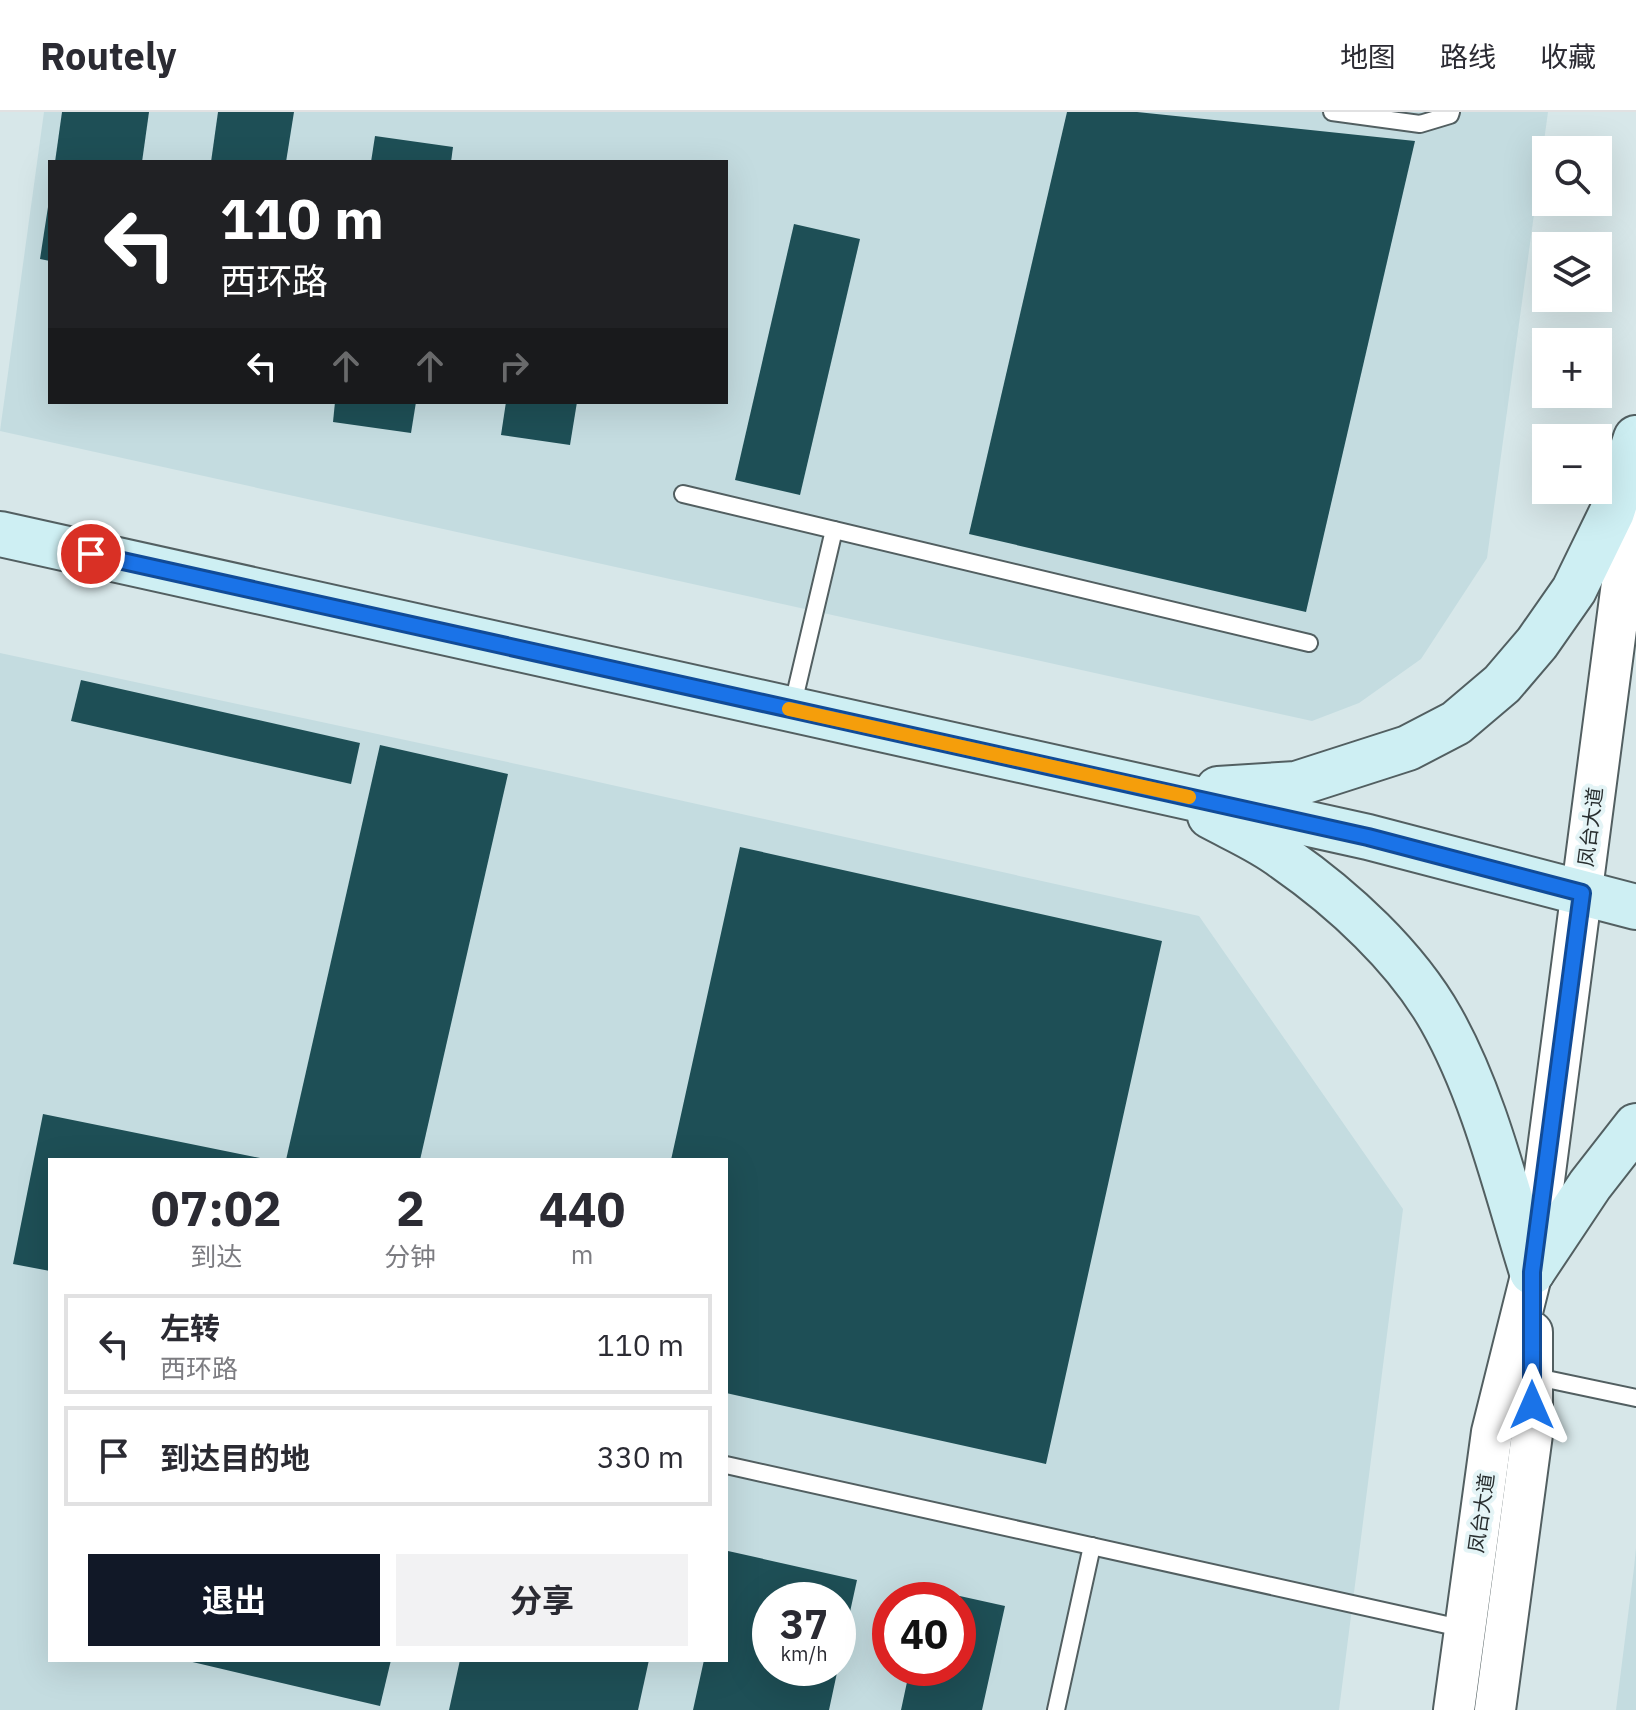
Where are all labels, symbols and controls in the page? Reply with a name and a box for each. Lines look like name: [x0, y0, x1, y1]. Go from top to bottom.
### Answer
text: Routely: [40, 31, 176, 80]
text: 地图: [1340, 38, 1396, 75]
text: 路线: [1440, 38, 1496, 75]
text: 收藏: [1540, 38, 1596, 75]
map controls: [1532, 136, 1612, 504]
button: search: [1532, 136, 1612, 216]
text: 110 m: [220, 182, 384, 254]
icon: left: [88, 192, 192, 296]
button: layers: [1532, 232, 1612, 312]
text: 西环路: [220, 257, 328, 304]
button: +: [1532, 328, 1612, 408]
icon: left: [240, 344, 284, 388]
icon: ahead: [324, 344, 368, 388]
icon: ahead: [408, 344, 452, 388]
icon: right: [492, 344, 536, 388]
button: −: [1532, 424, 1612, 504]
pin: [57, 520, 125, 588]
icon: arrive: [69, 532, 113, 576]
street label: 凤台大道: [1572, 786, 1608, 868]
text: 07:02: [151, 1177, 282, 1239]
text: 2: [396, 1177, 425, 1239]
text: 440: [539, 1178, 625, 1240]
text: m: [571, 1237, 593, 1271]
text: 到达: [190, 1239, 242, 1273]
text: 分钟: [384, 1239, 436, 1273]
text: 左转: [160, 1308, 220, 1347]
icon: left: [92, 1322, 136, 1366]
text: 110 m: [597, 1325, 684, 1364]
text: 西环路: [160, 1351, 238, 1385]
position arrow: [1490, 1363, 1574, 1447]
icon: arrive: [92, 1434, 136, 1478]
text: 330 m: [597, 1437, 684, 1476]
text: 到达目的地: [160, 1438, 310, 1477]
street label: 凤台大道: [1462, 1472, 1500, 1554]
button: 退出: [88, 1554, 380, 1646]
button: 分享: [396, 1554, 688, 1646]
speed limit sign: 40: [872, 1582, 976, 1686]
text: 37: [780, 1598, 828, 1650]
text: km/h: [780, 1640, 828, 1667]

